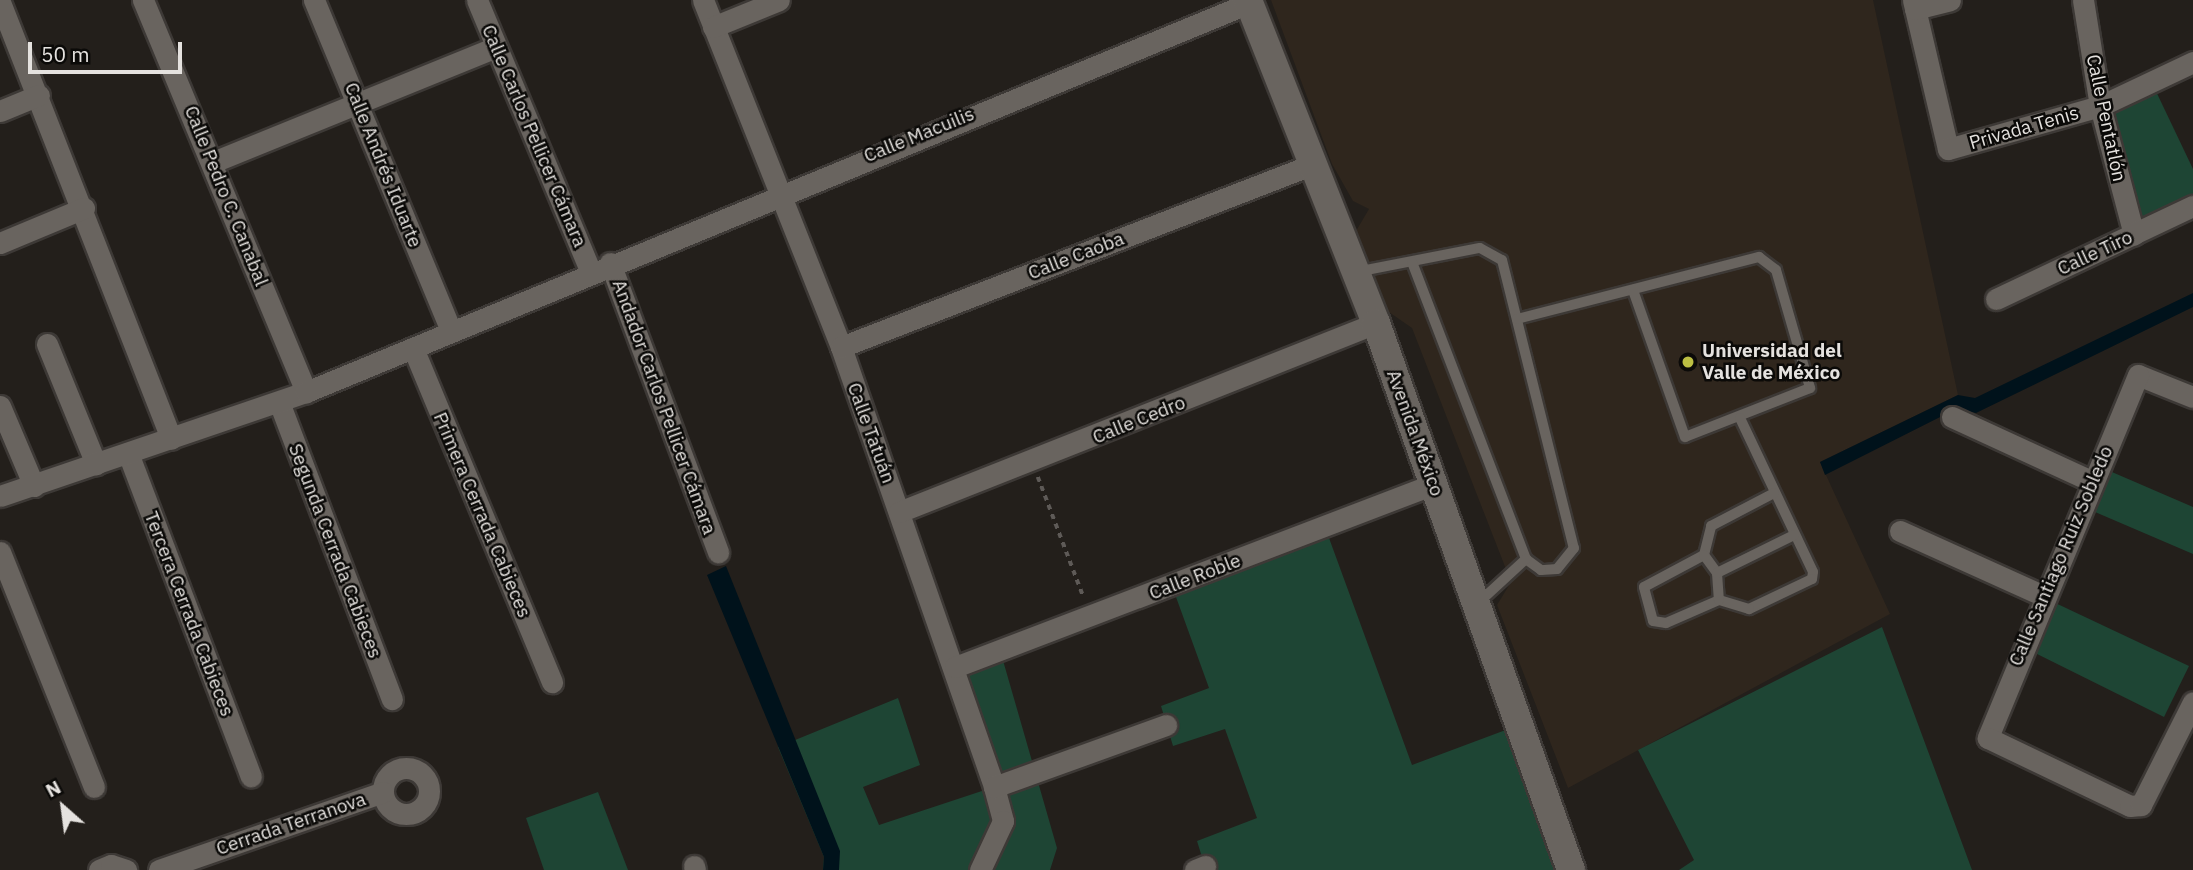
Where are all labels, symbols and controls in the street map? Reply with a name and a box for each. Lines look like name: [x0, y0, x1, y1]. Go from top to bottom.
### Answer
street label: Calle Carlos Pellicer Cámara: [477, 21, 591, 251]
scale bar: [32, 28, 186, 72]
text: 50 m: [41, 40, 90, 68]
street label: Calle Pentatlón: [2081, 52, 2131, 184]
street label: Calle Andrés Iduarte: [340, 79, 426, 251]
street label: Privada Tenis: [1967, 101, 2081, 155]
street label: Calle Pedro C. Canabal: [179, 103, 273, 289]
street label: Calle Macuilis: [861, 103, 977, 167]
street label: Calle Tiro: [2054, 226, 2136, 280]
street label: Calle Caoba: [1025, 227, 1127, 285]
street label: Andador Carlos Pellicer Cámara: [607, 277, 721, 537]
place label: Universidad del Valle de México: [1702, 340, 1842, 384]
marker: Universidad del Valle de México: [1680, 354, 1696, 370]
street label: Avenida México: [1382, 367, 1448, 499]
street label: Calle Tatuán: [842, 380, 900, 486]
street label: Calle Cedro: [1089, 391, 1189, 449]
street label: Primera Cerrada Cabieces: [428, 409, 536, 621]
street label: Segunda Cerrada Cabieces: [284, 441, 386, 661]
street label: Calle Santiago Ruiz Sobledo: [2004, 443, 2118, 669]
street label: Tercera Cerrada Cabieces: [139, 508, 239, 720]
street label: Calle Roble: [1146, 549, 1244, 605]
north arrow: [28, 772, 98, 842]
text: N: [41, 775, 65, 802]
street label: Cerrada Terranova: [213, 788, 369, 860]

